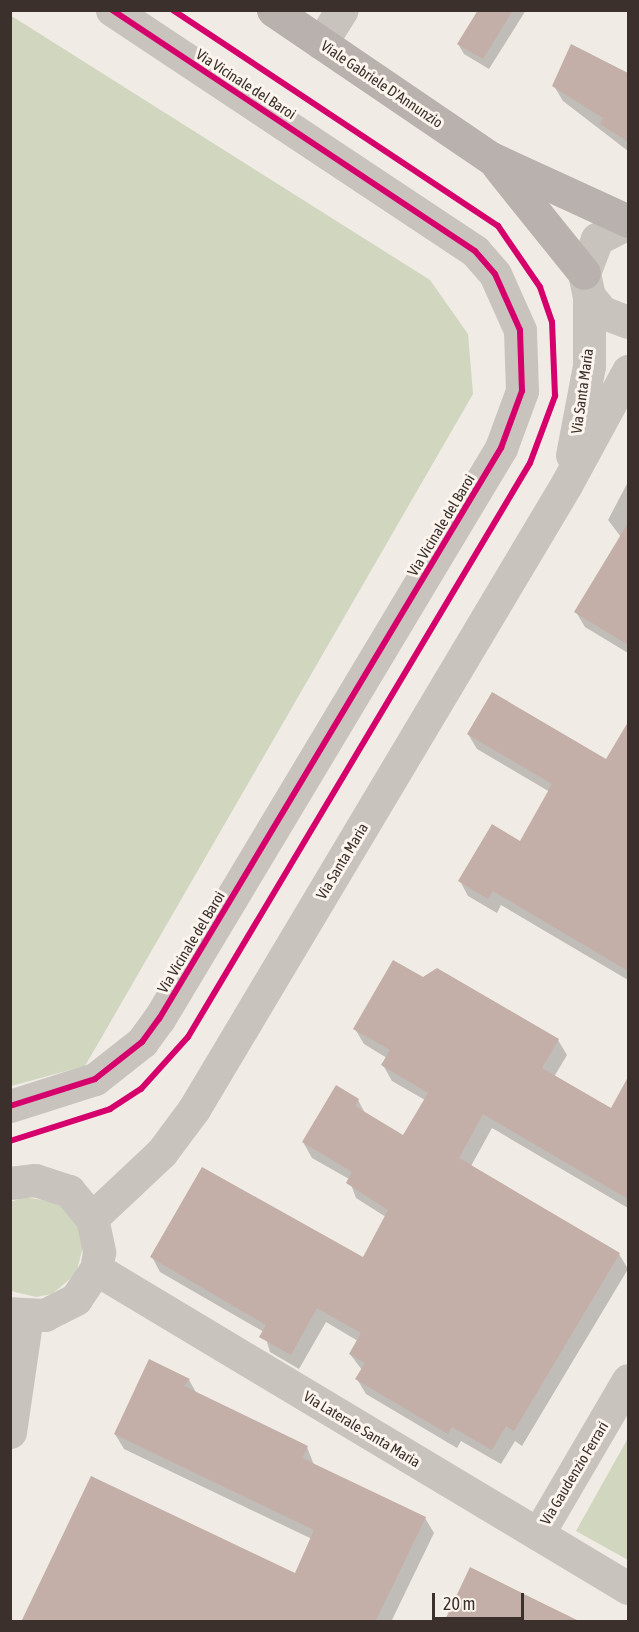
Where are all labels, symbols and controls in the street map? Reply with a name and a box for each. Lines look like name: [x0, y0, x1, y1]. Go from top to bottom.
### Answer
street label: Viale Gabriele D'Annunzio: [318, 37, 446, 131]
street label: Via Vicinale del Baroi: [193, 45, 299, 123]
street label: Via Santa Maria: [567, 347, 597, 435]
street label: Via Vicinale del Baroi: [404, 471, 478, 579]
street label: Via Santa Maria: [312, 820, 372, 902]
street label: Via Vicinale del Baroi: [154, 888, 228, 996]
street label: Via Laterale Santa Maria: [300, 1387, 424, 1471]
street label: Via Gaudenzio Ferrari: [536, 1418, 612, 1528]
scale bar: [435, 1581, 526, 1619]
text: 20 m: [443, 1593, 475, 1614]

